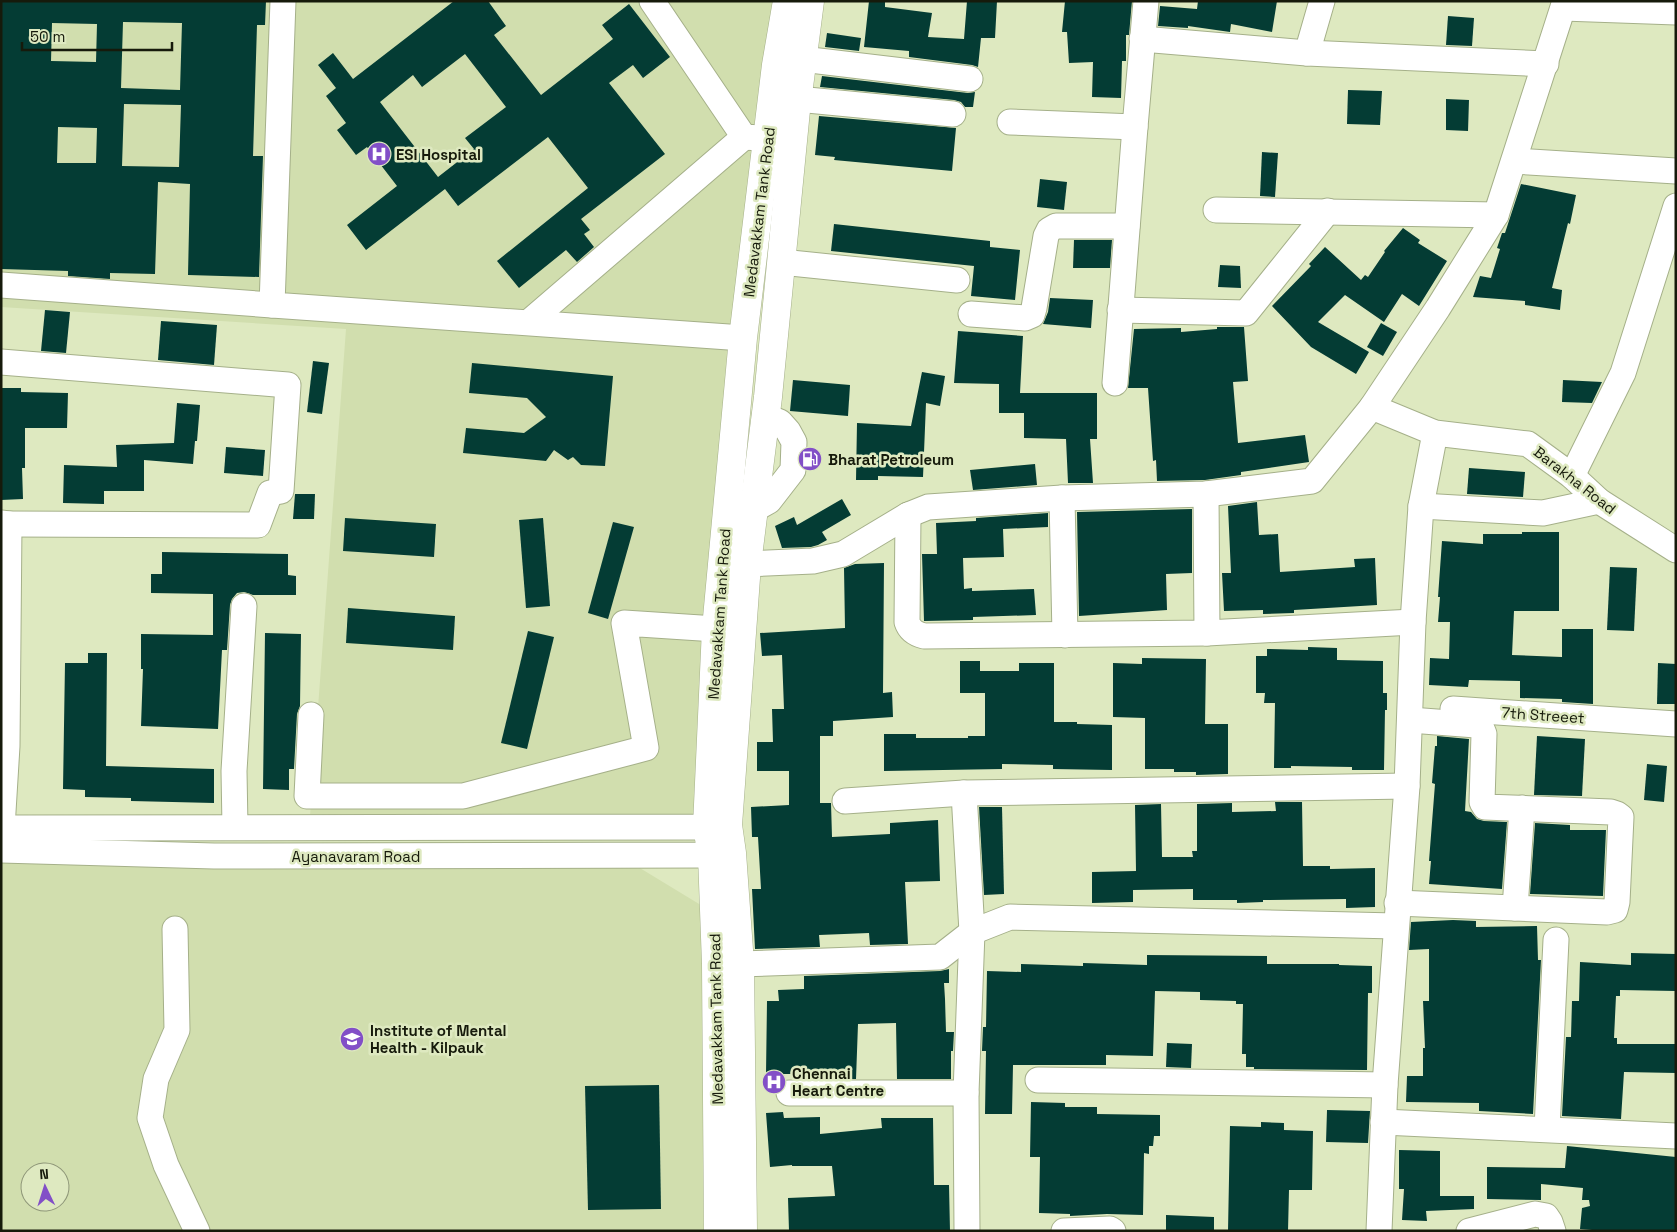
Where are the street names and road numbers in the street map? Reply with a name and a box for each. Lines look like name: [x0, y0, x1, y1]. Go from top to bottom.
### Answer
street label: Medavakkam Tank Road: [739, 126, 779, 298]
street label: Barakha Road: [1530, 442, 1620, 518]
street label: Medavakkam Tank Road: [704, 528, 734, 700]
street label: 7th Streeet: [1501, 703, 1585, 727]
street label: Ayanavaram Road: [292, 847, 420, 866]
street label: Medavakkam Tank Road: [705, 933, 727, 1105]

